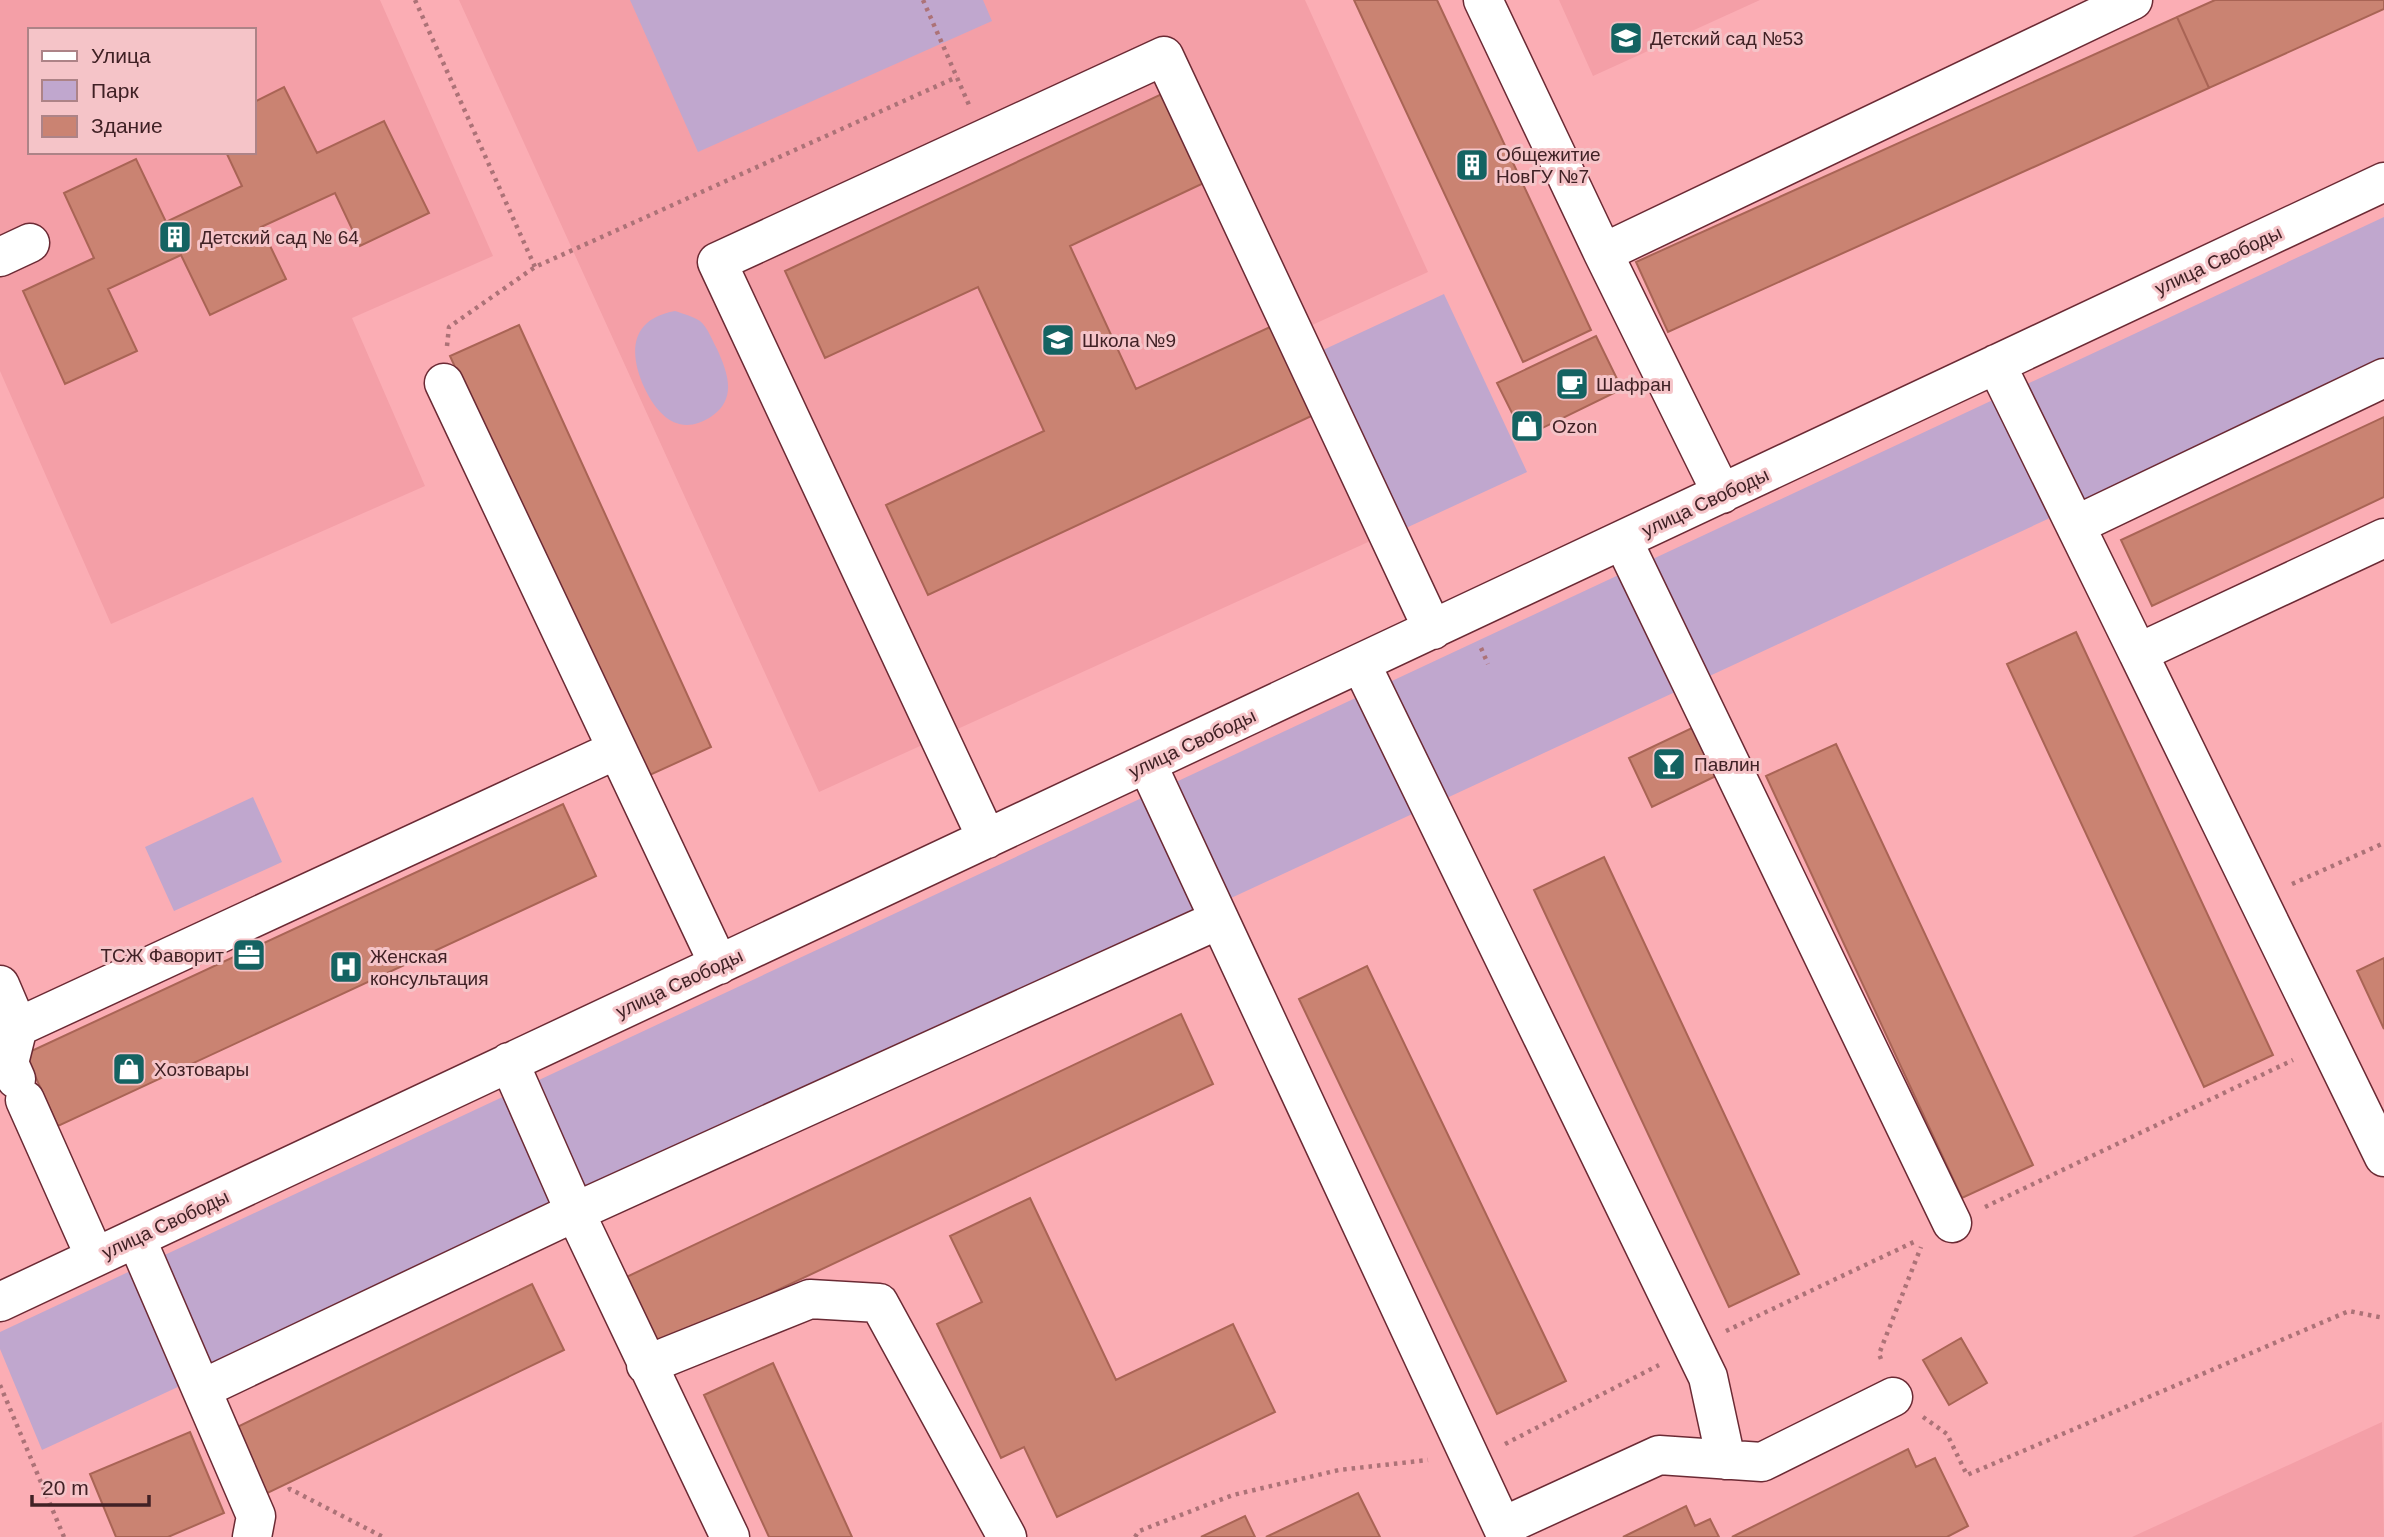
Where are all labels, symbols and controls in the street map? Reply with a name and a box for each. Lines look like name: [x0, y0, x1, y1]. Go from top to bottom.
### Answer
school or university icon: Детский сад №53: [1607, 19, 1645, 57]
legend: [28, 28, 256, 154]
place label: Детский сад №53: [1650, 28, 1804, 49]
text: Улица: [91, 44, 151, 67]
text: Парк: [91, 79, 139, 102]
text: Здание: [91, 114, 163, 137]
place label: Общежитие НовГУ №7: [1496, 144, 1601, 187]
building icon: Общежитие НовГУ №7: [1453, 146, 1491, 184]
building icon: Детский сад № 64: [156, 218, 194, 256]
street label: улица Свободы: [2151, 222, 2285, 299]
place label: Детский сад № 64: [200, 227, 359, 248]
school or university icon: Школа №9: [1039, 321, 1077, 359]
place label: Школа №9: [1082, 330, 1176, 351]
cafe icon: Шафран: [1553, 365, 1591, 403]
place label: Шафран: [1596, 374, 1671, 395]
shop icon: Ozon: [1508, 407, 1546, 445]
place label: Ozon: [1552, 416, 1597, 437]
street label: улица Свободы: [1638, 464, 1772, 541]
street label: улица Свободы: [1125, 705, 1259, 782]
bar icon: Павлин: [1650, 745, 1688, 783]
place label: Павлин: [1694, 754, 1760, 775]
office icon: ТСЖ Фаворит: [230, 936, 268, 974]
place label: ТСЖ Фаворит: [101, 945, 224, 966]
street label: улица Свободы: [612, 945, 746, 1022]
place label: Женская консультация: [370, 946, 489, 989]
hospital icon: Женская консультация: [327, 948, 365, 986]
shop icon: Хозтовары: [110, 1050, 148, 1088]
place label: Хозтовары: [154, 1059, 249, 1080]
street label: улица Свободы: [98, 1186, 232, 1263]
scale bar: [32, 1464, 149, 1508]
text: 20 m: [42, 1476, 89, 1499]

